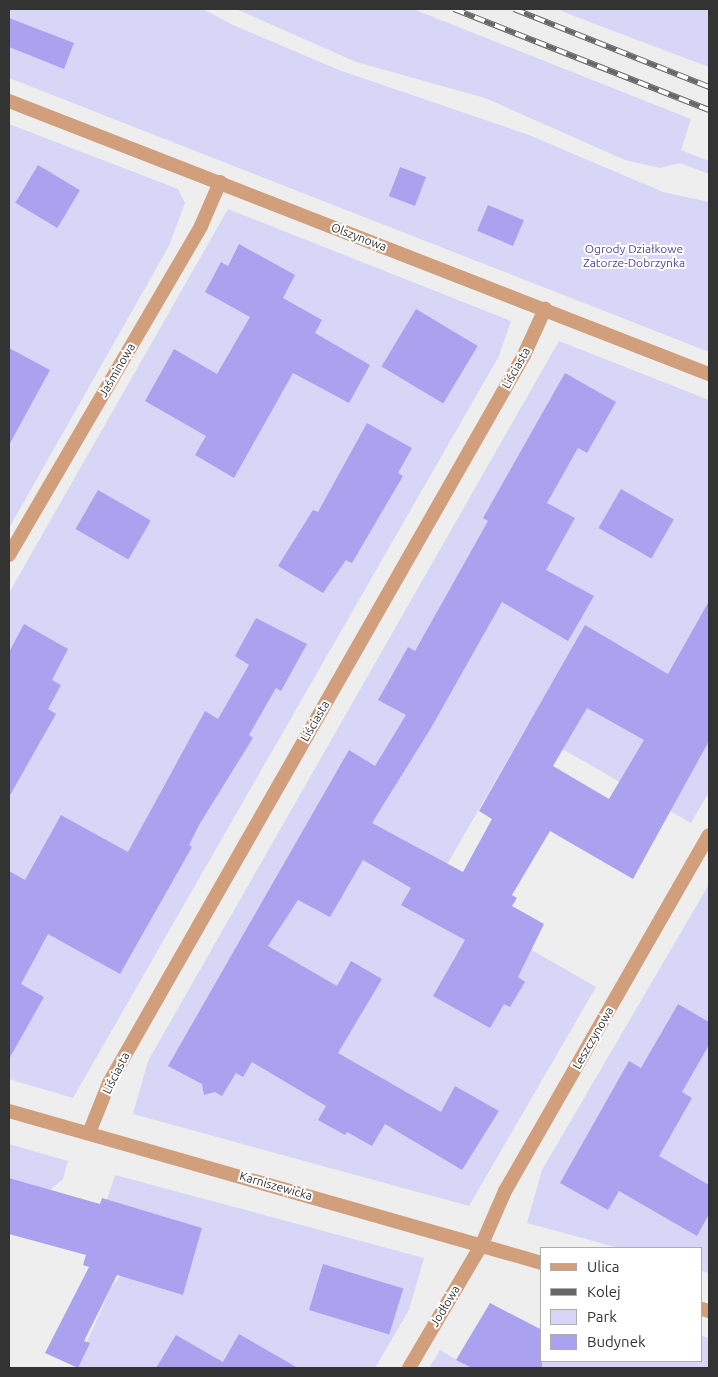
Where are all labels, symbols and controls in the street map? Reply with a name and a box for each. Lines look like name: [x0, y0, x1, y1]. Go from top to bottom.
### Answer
street label: Olszynowa: [329, 220, 389, 254]
park label: Ogrody Działkowe Zatorze-Dobrzynka: [583, 242, 685, 270]
street label: Jaśminowa: [96, 340, 138, 400]
street label: Liściasta: [499, 345, 533, 391]
street label: Liściasta: [298, 698, 332, 744]
street label: Leszczynowa: [569, 1004, 617, 1072]
street label: Liściasta: [99, 1050, 133, 1096]
street label: Karniszewicka: [238, 1169, 314, 1203]
legend: [540, 1247, 703, 1362]
text: Ulica: [587, 1258, 619, 1275]
street label: Jodłowa: [427, 1283, 463, 1329]
text: Kolej: [587, 1283, 621, 1300]
text: Park: [587, 1308, 617, 1325]
text: Budynek: [587, 1333, 646, 1350]

